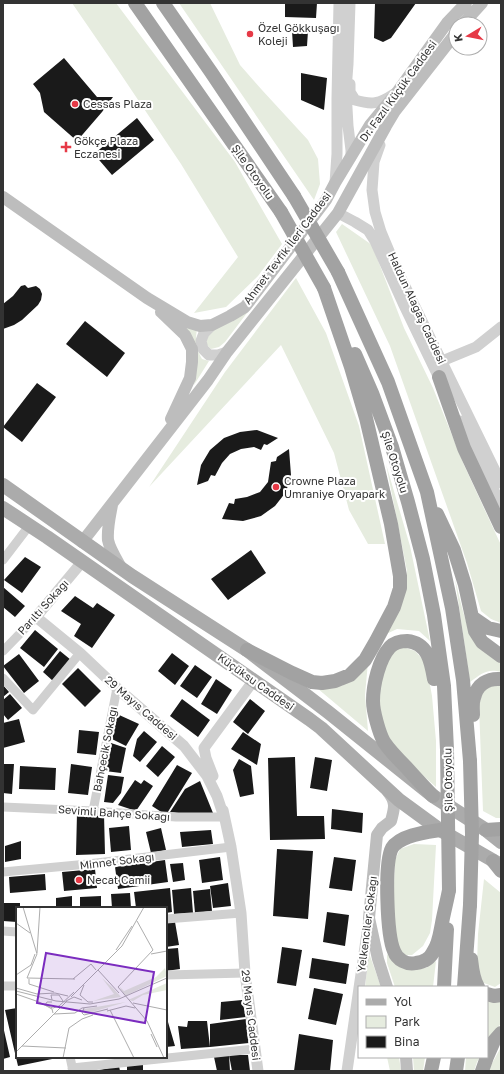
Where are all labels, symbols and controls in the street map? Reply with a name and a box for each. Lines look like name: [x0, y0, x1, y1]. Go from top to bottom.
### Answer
north arrow: [448, 16, 488, 56]
place label: Özel Gökkuşağı Koleji: [258, 21, 340, 47]
marker: Özel Gökkuşağı Koleji: [245, 29, 255, 39]
text: K: [451, 33, 465, 43]
street label: Dr. Fazıl Küçük Caddesi: [356, 37, 439, 144]
place label: Cessas Plaza: [83, 97, 152, 110]
marker: Cessas Plaza: [70, 99, 80, 109]
place label: Gökçe Plaza Eczanesi: [74, 134, 138, 160]
marker: Gökçe Plaza Eczanesi: [61, 142, 71, 152]
street label: Şile Otoyolu: [230, 142, 277, 202]
street label: Ahmet Tevfik İleri Caddesi: [240, 189, 333, 306]
street label: Haldun Alagaş Caddesi: [386, 250, 449, 366]
street label: Şile Otoyolu: [379, 429, 412, 494]
place label: Crowne Plaza Umraniye Oryapark: [284, 474, 385, 500]
marker: Crowne Plaza Umraniye Oryapark: [271, 482, 281, 492]
street label: Parıltı Sokağı: [15, 576, 71, 637]
street label: Küçüksu Caddesi: [215, 650, 297, 713]
street label: 29 Mayıs Caddesi: [103, 673, 180, 743]
street label: Bahçecik Sokağı: [90, 705, 119, 793]
street label: Şile Otoyolu: [440, 748, 455, 812]
street label: Sevimli Bahçe Sokağı: [58, 802, 171, 823]
street label: Minnet Sokağı: [79, 849, 155, 872]
place label: Necat Camii: [87, 873, 150, 886]
marker: Necat Camii: [74, 875, 84, 885]
street label: Yelkenciler Sokağı: [354, 875, 379, 973]
inset map: [16, 907, 167, 1058]
street label: 29 Mayıs Caddesi: [239, 969, 264, 1061]
legend: [358, 986, 488, 1058]
text: Yol: [394, 994, 412, 1009]
text: Park: [394, 1014, 420, 1029]
text: Bina: [394, 1034, 419, 1049]

